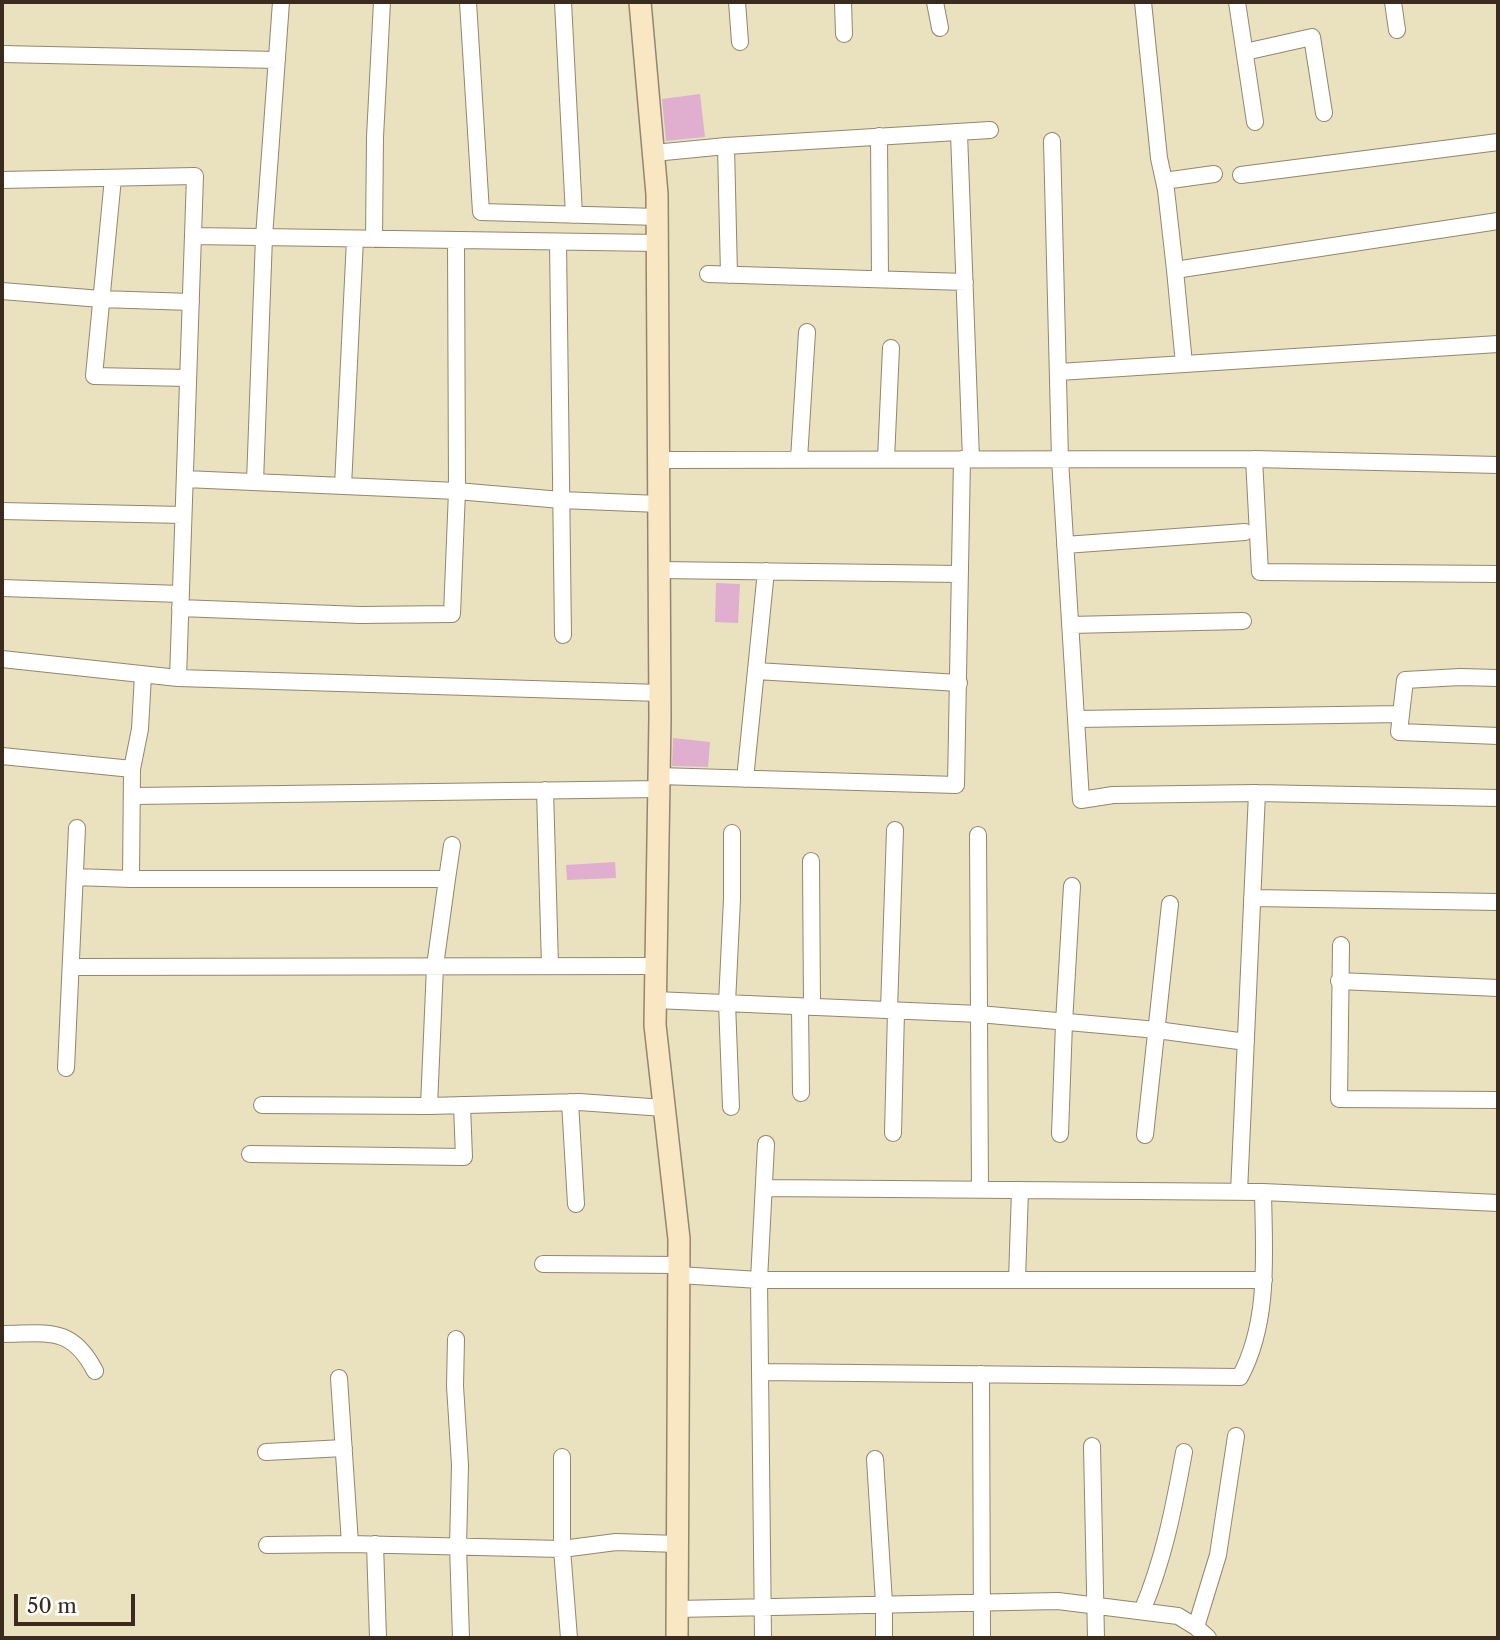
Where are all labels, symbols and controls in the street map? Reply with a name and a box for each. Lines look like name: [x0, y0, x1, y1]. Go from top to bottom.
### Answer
scale bar: [18, 1580, 138, 1624]
text: 50 m: [27, 1593, 77, 1618]

